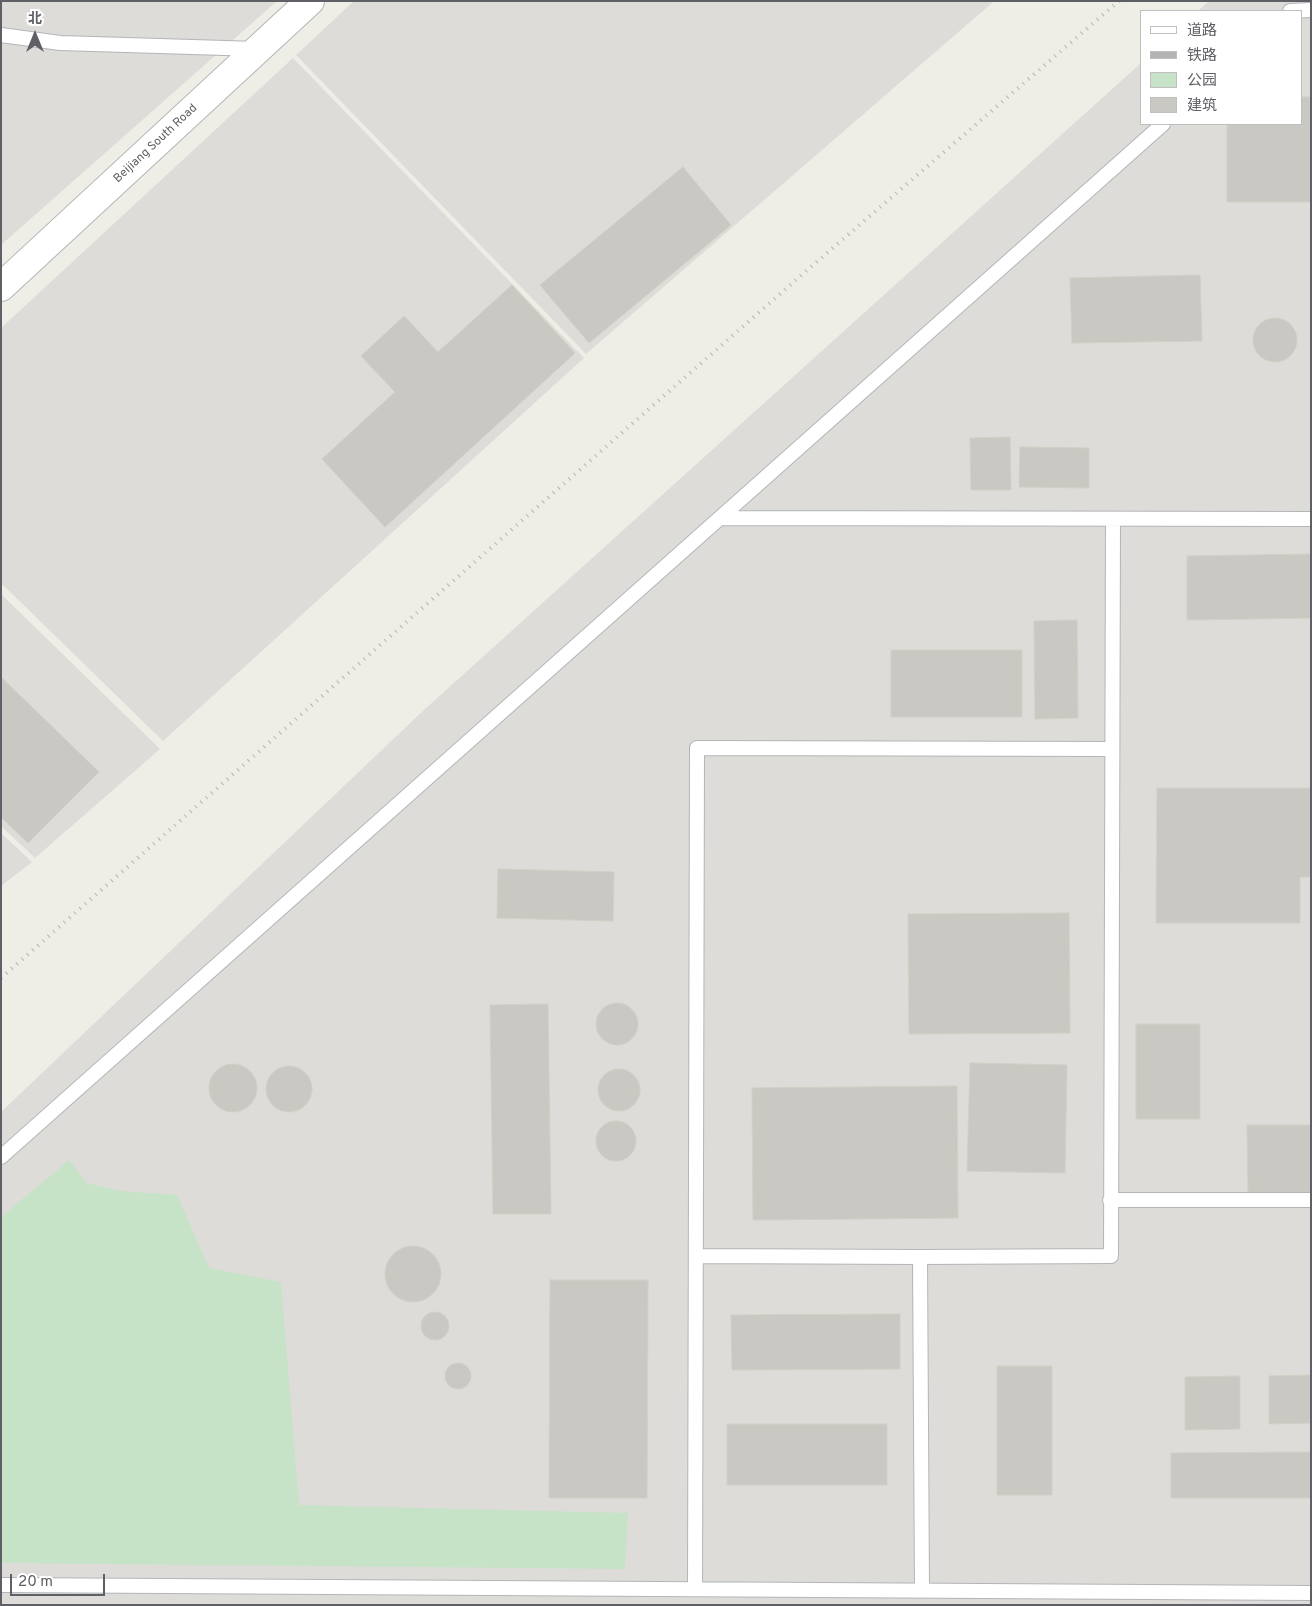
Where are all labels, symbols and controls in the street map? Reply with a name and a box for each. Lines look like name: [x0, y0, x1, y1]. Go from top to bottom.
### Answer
north arrow: [10, 10, 60, 60]
legend: [1140, 10, 1302, 125]
text: 北: [28, 11, 42, 28]
text: 道路: [1187, 22, 1217, 41]
text: 铁路: [1187, 47, 1217, 66]
text: 公园: [1187, 72, 1217, 91]
text: 建筑: [1187, 97, 1217, 116]
street label: Beijiang South Road: [111, 102, 201, 186]
scale bar: [12, 1564, 108, 1596]
text: 20 m: [18, 1573, 53, 1592]

